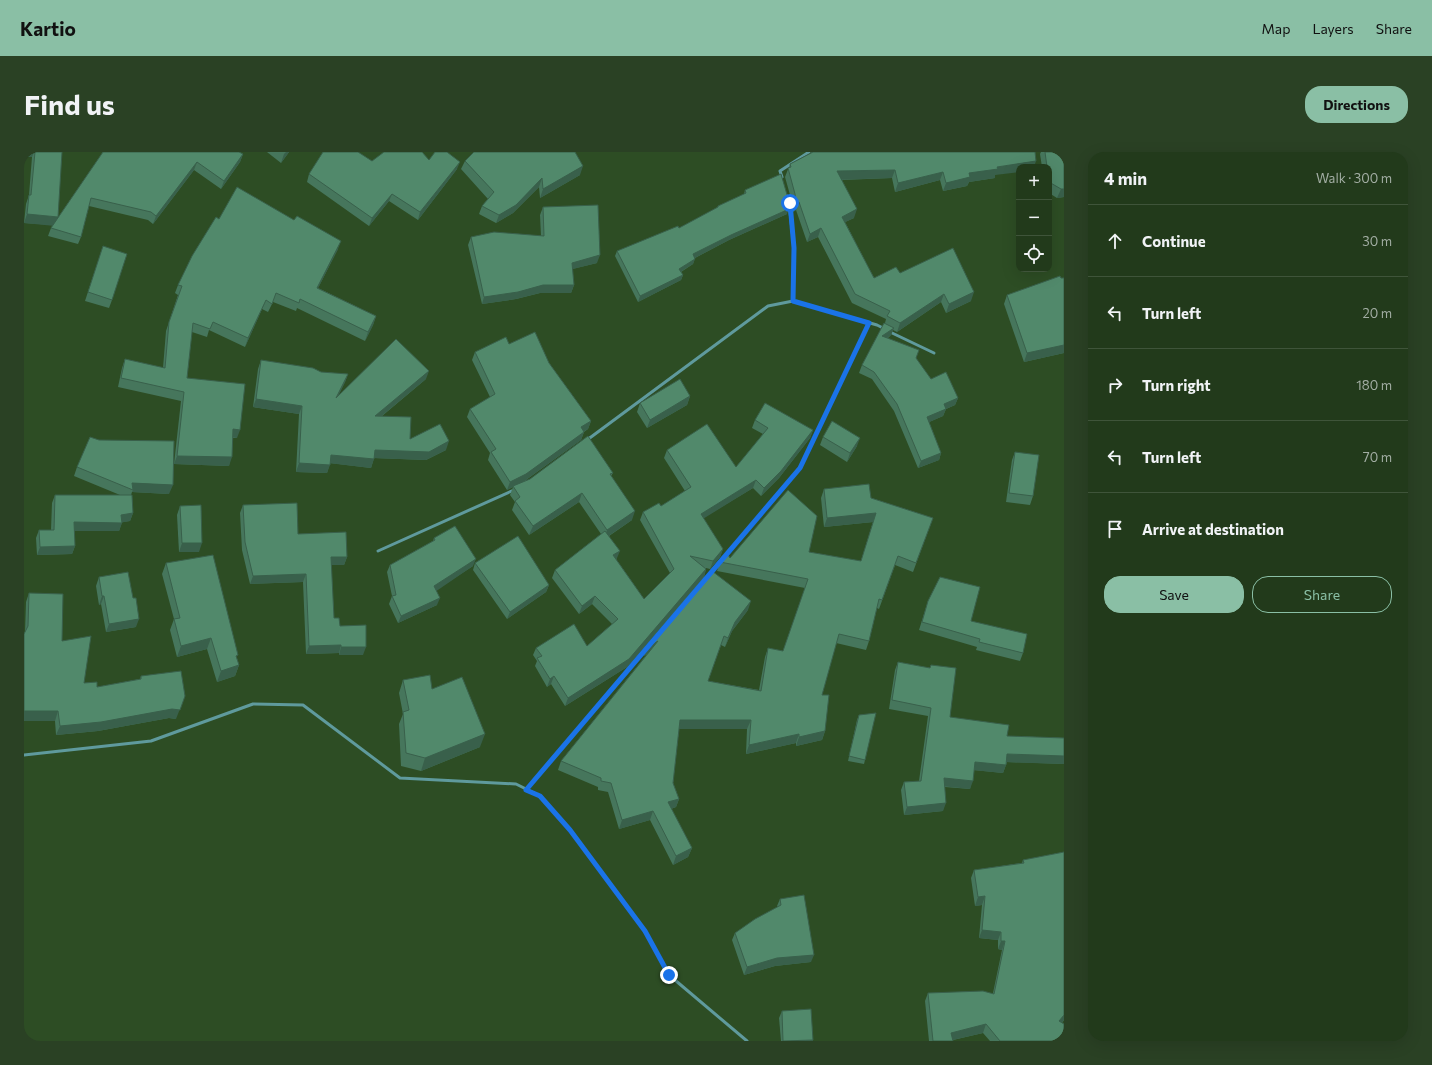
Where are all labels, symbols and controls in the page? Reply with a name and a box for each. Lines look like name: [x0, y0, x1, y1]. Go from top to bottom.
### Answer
text: Kartio: [20, 17, 76, 40]
text: Map: [1262, 20, 1290, 37]
text: Layers: [1312, 20, 1354, 37]
text: Share: [1376, 20, 1412, 37]
button: Directions: [1305, 86, 1408, 123]
text: Find us: [24, 87, 115, 121]
map controls: [1016, 164, 1052, 272]
button: +: [1016, 164, 1052, 200]
text: 4 min: [1104, 168, 1147, 189]
text: Walk · 300 m: [1316, 170, 1392, 186]
route start: [781, 194, 799, 212]
button: −: [1016, 200, 1052, 236]
icon: ahead: [1104, 230, 1126, 252]
text: Continue: [1142, 232, 1206, 250]
text: 30 m: [1362, 233, 1392, 249]
button: locate: [1016, 236, 1052, 272]
icon: left: [1104, 302, 1126, 324]
text: Turn left: [1142, 304, 1201, 322]
text: 20 m: [1363, 305, 1392, 321]
icon: right: [1104, 374, 1126, 396]
text: Turn right: [1142, 376, 1211, 394]
text: 180 m: [1356, 377, 1392, 393]
icon: left: [1104, 446, 1126, 468]
text: Turn left: [1142, 448, 1201, 466]
text: 70 m: [1363, 449, 1392, 465]
icon: arrive: [1104, 518, 1126, 540]
text: Arrive at destination: [1142, 520, 1284, 538]
button: Save: [1104, 576, 1244, 613]
button: Share: [1252, 576, 1392, 613]
route end: [660, 966, 678, 984]

